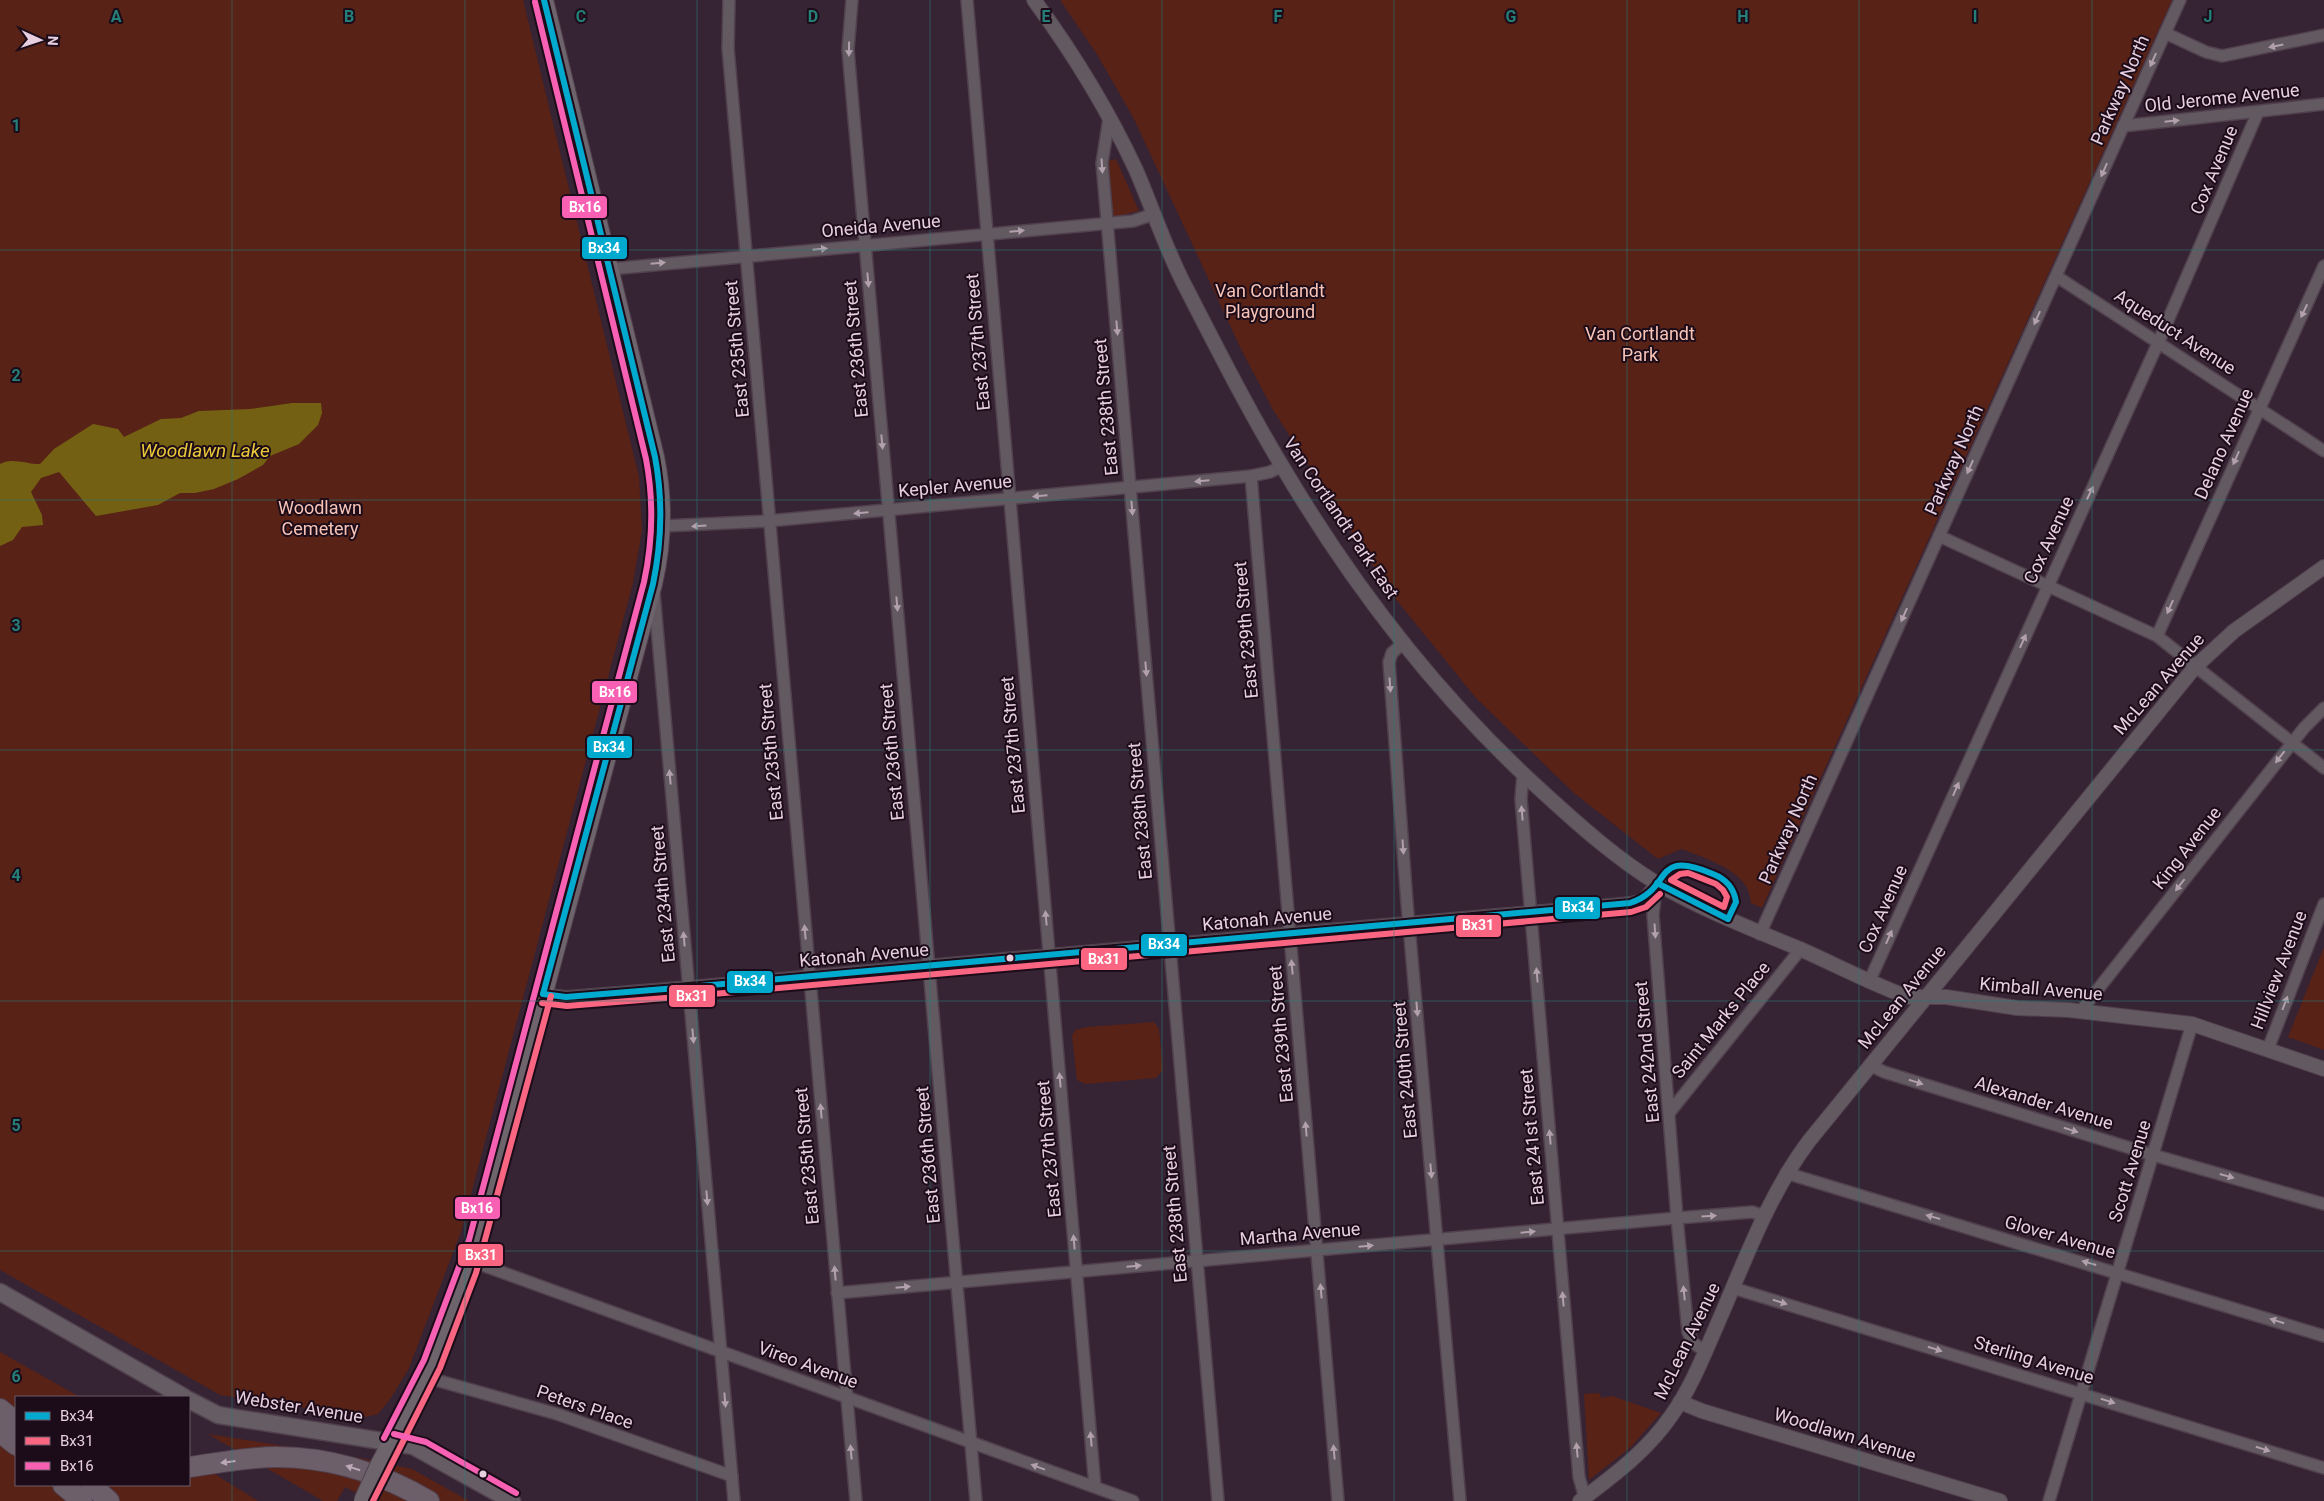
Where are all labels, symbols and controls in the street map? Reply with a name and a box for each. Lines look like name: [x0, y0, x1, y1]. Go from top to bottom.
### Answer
text: A: [111, 7, 122, 26]
text: B: [344, 7, 354, 26]
text: C: [576, 7, 586, 26]
text: D: [808, 7, 818, 26]
text: E: [1042, 7, 1051, 26]
text: F: [1274, 7, 1283, 26]
text: G: [1506, 7, 1517, 26]
text: H: [1737, 7, 1749, 26]
text: I: [1973, 7, 1977, 26]
text: J: [2204, 7, 2212, 26]
north arrow: [15, 15, 65, 65]
street label: Parkway North: [2086, 32, 2153, 148]
text: N: [45, 35, 61, 46]
one-way arrow: [845, 41, 853, 57]
one-way arrow: [2269, 42, 2284, 50]
one-way arrow: [2148, 53, 2156, 67]
street label: Old Jerome Avenue: [2143, 79, 2300, 116]
text: 1: [11, 116, 21, 135]
one-way arrow: [2164, 117, 2180, 125]
street label: Cox Avenue: [2185, 122, 2242, 217]
one-way arrow: [1099, 159, 1107, 175]
one-way arrow: [2099, 163, 2107, 177]
line badge: Bx16: [561, 195, 608, 219]
text: Bx16: [569, 199, 601, 215]
street label: Oneida Avenue: [821, 210, 941, 241]
one-way arrow: [1009, 227, 1025, 235]
line badge: Bx34: [581, 236, 628, 260]
text: Bx34: [588, 240, 620, 256]
one-way arrow: [812, 245, 828, 253]
one-way arrow: [650, 259, 666, 267]
one-way arrow: [864, 272, 872, 288]
street label: East 237th Street: [961, 272, 994, 412]
street label: East 235th Street: [720, 279, 753, 419]
street label: East 236th Street: [839, 279, 872, 419]
park label: Van Cortlandt Playground: [1215, 280, 1325, 322]
street label: Aqueduct Avenue: [2111, 285, 2240, 379]
one-way arrow: [2299, 304, 2307, 318]
one-way arrow: [2033, 311, 2041, 325]
one-way arrow: [1113, 320, 1121, 336]
park label: Van Cortlandt Park: [1585, 323, 1695, 365]
street label: East 238th Street: [1089, 337, 1122, 477]
text: 2: [11, 366, 21, 385]
street label: Delano Avenue: [2190, 385, 2257, 502]
street label: Parkway North: [1920, 402, 1987, 518]
street label: Van Cortlandt Park East: [1280, 433, 1403, 603]
one-way arrow: [879, 434, 887, 450]
water label: Woodlawn Lake: [140, 439, 270, 462]
one-way arrow: [2232, 451, 2240, 465]
one-way arrow: [1966, 459, 1975, 474]
street label: Kepler Avenue: [897, 470, 1013, 501]
one-way arrow: [1194, 477, 1210, 485]
one-way arrow: [2086, 486, 2094, 500]
one-way arrow: [1032, 492, 1048, 500]
street label: Cox Avenue: [2019, 493, 2078, 587]
park label: Woodlawn Cemetery: [278, 497, 362, 539]
one-way arrow: [1128, 500, 1136, 516]
one-way arrow: [853, 509, 869, 517]
one-way arrow: [691, 522, 707, 530]
street label: East 239th Street: [1229, 560, 1262, 700]
one-way arrow: [893, 596, 901, 612]
one-way arrow: [2165, 600, 2173, 614]
one-way arrow: [1899, 608, 1907, 622]
text: 3: [11, 616, 21, 635]
street label: McLean Avenue: [2109, 629, 2208, 739]
one-way arrow: [2019, 634, 2027, 648]
one-way arrow: [1142, 662, 1150, 678]
street label: East 237th Street: [996, 675, 1029, 815]
one-way arrow: [1387, 677, 1395, 693]
line badge: Bx16: [591, 680, 638, 704]
street label: East 235th Street: [754, 682, 787, 822]
street label: East 236th Street: [875, 682, 908, 822]
text: Bx16: [599, 684, 631, 700]
line badge: Bx34: [586, 735, 633, 759]
text: Bx34: [593, 739, 625, 755]
street label: East 238th Street: [1123, 741, 1156, 881]
one-way arrow: [2275, 751, 2286, 764]
one-way arrow: [666, 769, 674, 785]
street label: Parkway North: [1754, 771, 1821, 887]
one-way arrow: [1953, 782, 1961, 796]
street label: King Avenue: [2148, 802, 2225, 893]
one-way arrow: [1518, 804, 1526, 820]
street label: East 234th Street: [646, 824, 679, 964]
one-way arrow: [1399, 839, 1407, 855]
street label: Cox Avenue: [1854, 862, 1911, 956]
text: 4: [11, 866, 21, 885]
one-way arrow: [2174, 878, 2185, 891]
line badge: Bx34: [1554, 896, 1601, 920]
text: Bx34: [1562, 899, 1594, 915]
street label: Katonah Avenue: [1201, 902, 1333, 935]
street label: Hillview Avenue: [2246, 907, 2311, 1032]
one-way arrow: [1042, 910, 1050, 926]
line badge: Bx31: [1455, 914, 1502, 938]
text: Bx31: [1462, 917, 1494, 933]
one-way arrow: [800, 924, 808, 940]
one-way arrow: [1651, 924, 1659, 940]
one-way arrow: [1886, 930, 1894, 944]
one-way arrow: [680, 931, 688, 947]
line badge: Bx34: [1140, 933, 1188, 957]
text: Bx34: [1148, 936, 1180, 952]
street label: Katonah Avenue: [798, 938, 930, 971]
street label: McLean Avenue: [1853, 941, 1950, 1053]
line badge: Bx31: [1080, 947, 1128, 971]
text: Bx31: [1088, 951, 1120, 967]
unlabelled marker: [1005, 953, 1015, 963]
street label: Saint Marks Place: [1667, 957, 1774, 1082]
one-way arrow: [1288, 958, 1296, 974]
street label: East 239th Street: [1264, 964, 1297, 1104]
one-way arrow: [1532, 966, 1540, 982]
line badge: Bx34: [726, 970, 774, 994]
text: Bx34: [734, 973, 766, 989]
street label: Kimball Avenue: [1979, 973, 2103, 1004]
street label: East 242nd Street: [1630, 980, 1663, 1124]
line badge: Bx31: [668, 984, 716, 1008]
text: Bx31: [676, 988, 708, 1004]
one-way arrow: [2281, 995, 2289, 1010]
street label: East 240th Street: [1388, 1000, 1421, 1140]
one-way arrow: [1413, 1001, 1421, 1017]
one-way arrow: [689, 1028, 697, 1044]
street label: East 241st Street: [1515, 1068, 1548, 1206]
one-way arrow: [1056, 1072, 1064, 1088]
street label: Alexander Avenue: [1972, 1072, 2116, 1134]
street label: East 237th Street: [1032, 1079, 1065, 1219]
one-way arrow: [1908, 1079, 1923, 1087]
street label: East 236th Street: [911, 1085, 944, 1225]
street label: East 235th Street: [790, 1086, 823, 1226]
one-way arrow: [816, 1103, 824, 1119]
text: 5: [11, 1116, 21, 1135]
street label: Scott Avenue: [2104, 1117, 2155, 1224]
one-way arrow: [1302, 1120, 1310, 1136]
one-way arrow: [2064, 1126, 2079, 1134]
one-way arrow: [1546, 1128, 1554, 1144]
street label: East 238th Street: [1158, 1144, 1191, 1284]
one-way arrow: [1427, 1163, 1435, 1179]
one-way arrow: [2219, 1173, 2234, 1181]
one-way arrow: [703, 1190, 711, 1206]
line badge: Bx16: [454, 1196, 501, 1220]
text: Bx16: [461, 1200, 493, 1216]
one-way arrow: [1701, 1211, 1717, 1219]
street label: Glover Avenue: [2002, 1211, 2118, 1262]
one-way arrow: [1925, 1213, 1940, 1221]
street label: Martha Avenue: [1239, 1218, 1361, 1249]
one-way arrow: [1520, 1228, 1536, 1236]
one-way arrow: [1070, 1234, 1078, 1250]
one-way arrow: [1358, 1242, 1374, 1250]
line badge: Bx31: [457, 1243, 504, 1267]
text: Bx31: [465, 1247, 497, 1263]
one-way arrow: [2081, 1259, 2096, 1267]
one-way arrow: [1127, 1262, 1143, 1270]
one-way arrow: [831, 1265, 839, 1281]
street label: McLean Avenue: [1649, 1279, 1724, 1403]
one-way arrow: [1316, 1282, 1324, 1298]
one-way arrow: [895, 1283, 911, 1291]
one-way arrow: [1680, 1285, 1688, 1301]
one-way arrow: [1559, 1290, 1567, 1306]
one-way arrow: [1772, 1299, 1787, 1307]
one-way arrow: [2270, 1317, 2285, 1325]
street label: Sterling Avenue: [1972, 1331, 2097, 1388]
street label: Vireo Avenue: [755, 1337, 861, 1392]
one-way arrow: [1928, 1346, 1943, 1354]
text: 6: [11, 1367, 21, 1386]
street label: Peters Place: [534, 1380, 636, 1433]
street label: Webster Avenue: [233, 1386, 365, 1427]
one-way arrow: [721, 1392, 729, 1408]
legend: [15, 1396, 190, 1486]
one-way arrow: [2100, 1398, 2115, 1405]
street label: Woodlawn Avenue: [1772, 1403, 1919, 1466]
text: Bx34: [60, 1407, 94, 1425]
one-way arrow: [1087, 1431, 1095, 1447]
text: Bx31: [60, 1432, 94, 1450]
one-way arrow: [1572, 1442, 1580, 1458]
one-way arrow: [847, 1444, 855, 1460]
one-way arrow: [1330, 1444, 1338, 1460]
one-way arrow: [2256, 1445, 2271, 1453]
text: Bx16: [60, 1457, 94, 1475]
one-way arrow: [220, 1458, 236, 1466]
one-way arrow: [1030, 1463, 1045, 1471]
one-way arrow: [345, 1464, 360, 1472]
unlabelled marker: [478, 1469, 488, 1479]

